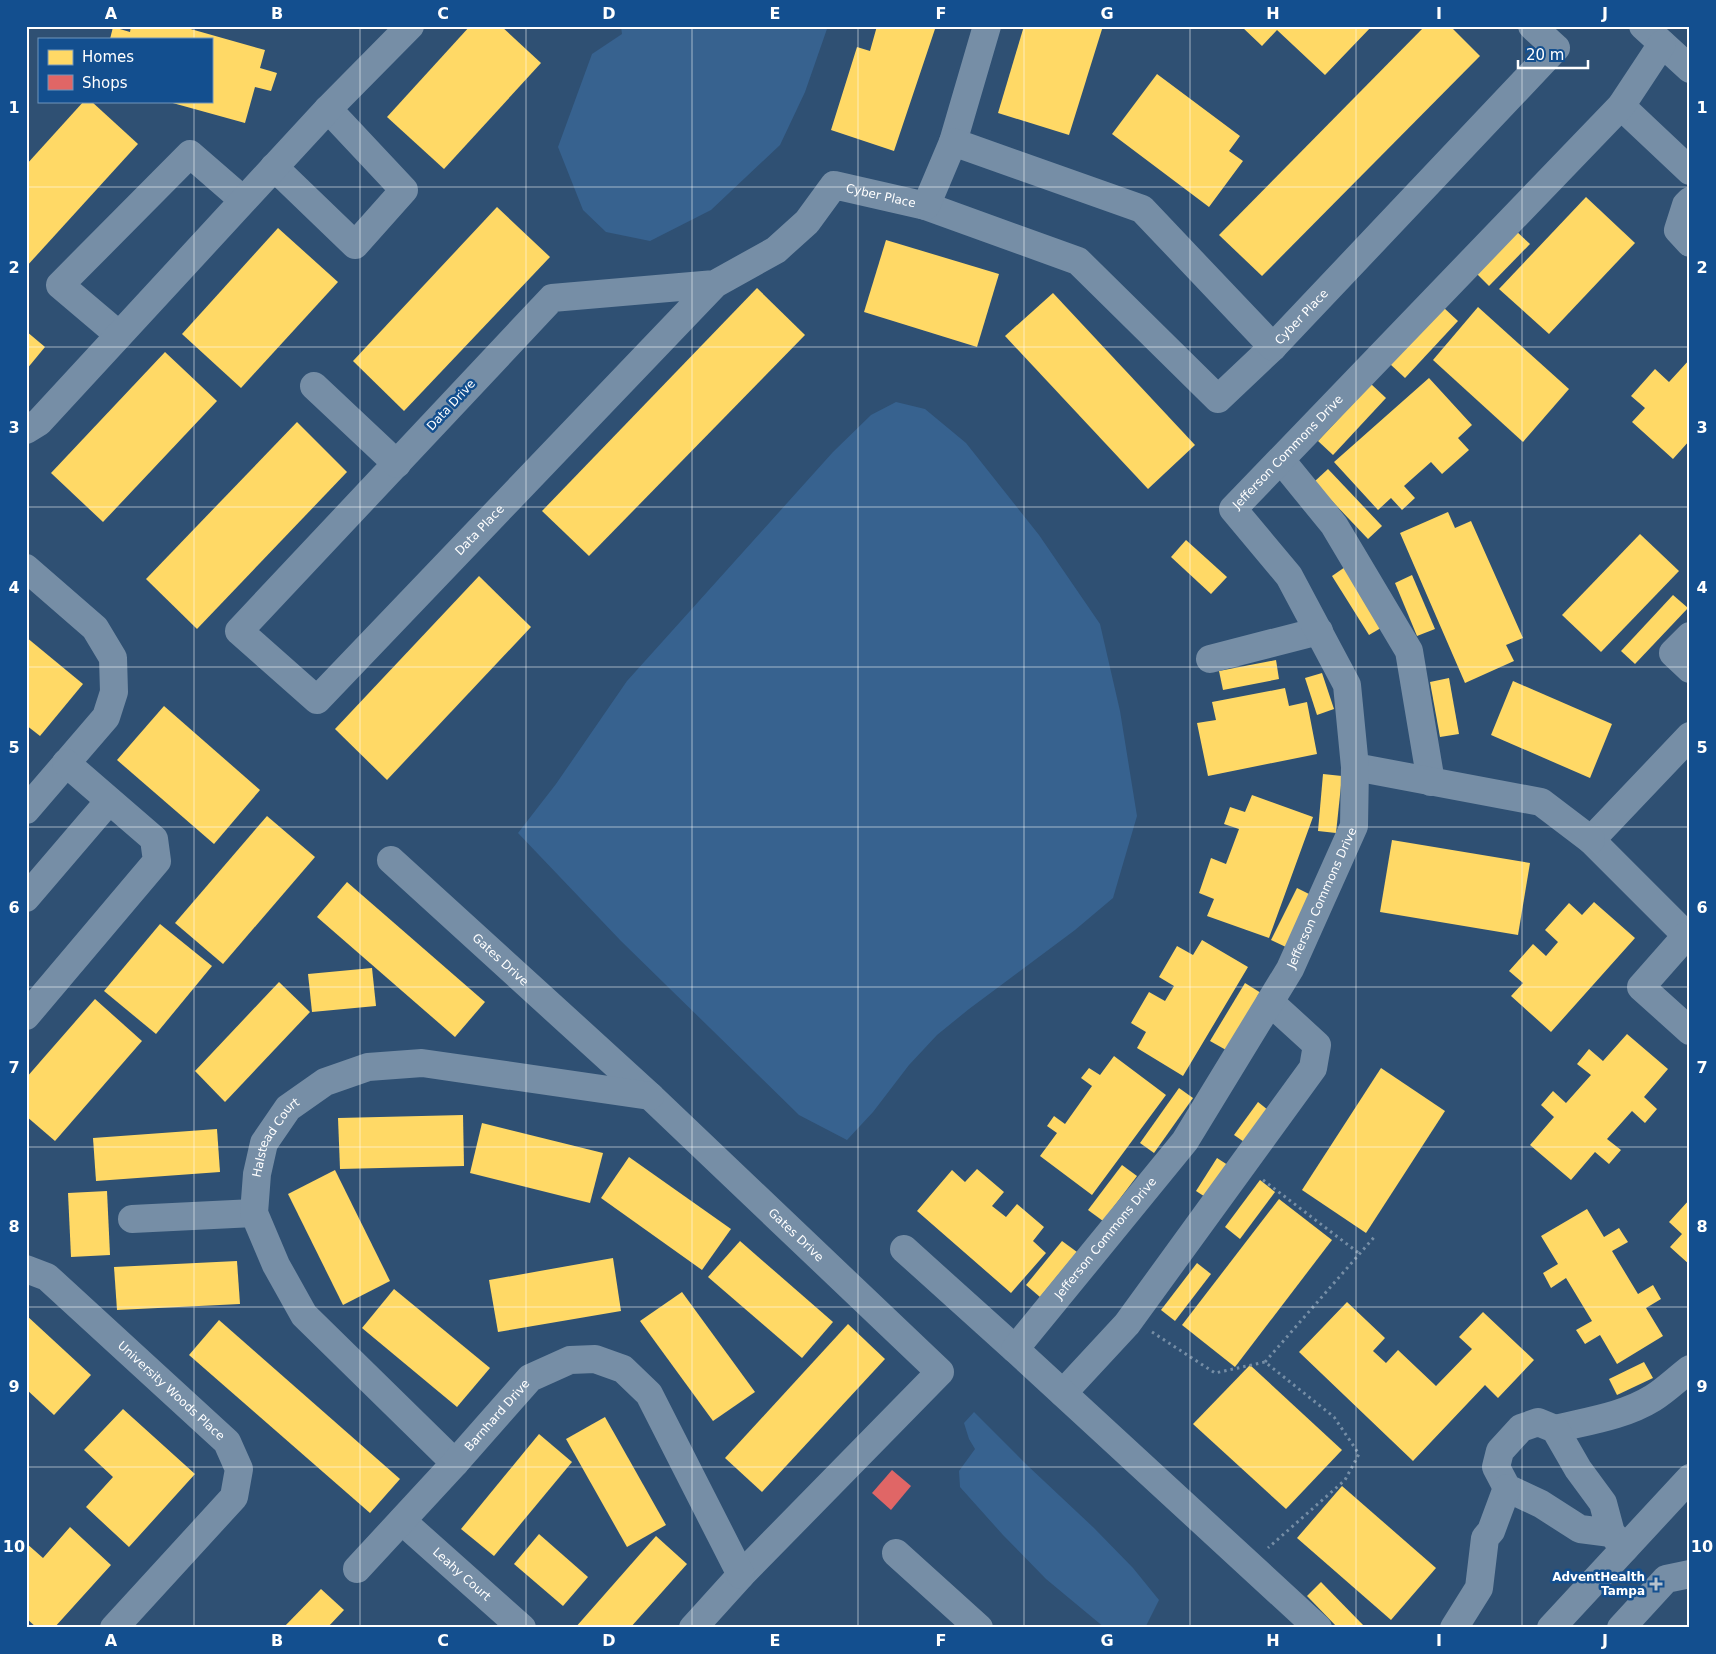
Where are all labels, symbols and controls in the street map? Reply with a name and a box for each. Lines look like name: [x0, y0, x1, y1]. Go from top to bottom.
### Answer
text: A: [105, 4, 118, 23]
text: B: [271, 4, 283, 23]
text: C: [437, 4, 449, 23]
text: D: [602, 4, 616, 23]
text: E: [770, 4, 780, 23]
text: F: [936, 4, 946, 23]
text: G: [1100, 4, 1114, 23]
text: H: [1266, 4, 1280, 23]
text: I: [1436, 4, 1442, 23]
text: J: [1601, 4, 1608, 23]
legend: [38, 38, 212, 102]
scale bar: [1518, 38, 1588, 70]
text: 20 m: [1526, 46, 1564, 64]
text: Homes: [82, 48, 134, 66]
text: Shops: [82, 74, 128, 92]
text: 1: [8, 98, 20, 117]
text: 1: [1696, 98, 1708, 117]
street label: Cyber Place: [845, 181, 917, 210]
text: 2: [8, 258, 20, 277]
text: 2: [1696, 258, 1708, 277]
street label: Cyber Place: [1272, 286, 1331, 348]
street label: Data Drive: [424, 377, 478, 433]
street label: Jefferson Commons Drive: [1229, 392, 1346, 513]
text: 3: [8, 418, 20, 437]
text: 3: [1696, 418, 1708, 437]
street label: Data Place: [452, 502, 507, 558]
text: 4: [8, 578, 20, 597]
text: 4: [1696, 578, 1708, 597]
text: 5: [8, 738, 20, 757]
text: 5: [1696, 738, 1708, 757]
street label: Jefferson Commons Drive: [1284, 825, 1359, 971]
text: 6: [8, 898, 20, 917]
text: 6: [1696, 898, 1708, 917]
street label: Gates Drive: [469, 931, 531, 989]
text: 7: [8, 1058, 20, 1077]
text: 7: [1696, 1058, 1708, 1077]
street label: Halstead Court: [249, 1095, 302, 1179]
street label: Jefferson Commons Drive: [1051, 1175, 1159, 1303]
street label: Gates Drive: [766, 1205, 827, 1264]
text: 8: [8, 1217, 20, 1236]
text: 8: [1696, 1217, 1708, 1236]
street label: University Woods Place: [115, 1338, 228, 1443]
street label: Barnhard Drive: [462, 1376, 532, 1454]
text: 9: [8, 1377, 20, 1396]
text: 9: [1696, 1377, 1708, 1396]
text: 10: [3, 1537, 25, 1556]
text: 10: [1691, 1537, 1713, 1556]
street label: Leahy Court: [430, 1545, 494, 1604]
place label: AdventHealth Tampa: [1552, 1570, 1645, 1598]
marker: AdventHealth Tampa: [1649, 1577, 1663, 1591]
text: A: [105, 1631, 118, 1650]
text: B: [271, 1631, 283, 1650]
text: C: [437, 1631, 449, 1650]
text: D: [602, 1631, 616, 1650]
text: E: [770, 1631, 780, 1650]
text: F: [936, 1631, 946, 1650]
text: G: [1100, 1631, 1114, 1650]
text: H: [1266, 1631, 1280, 1650]
text: I: [1436, 1631, 1442, 1650]
text: J: [1601, 1631, 1608, 1650]

